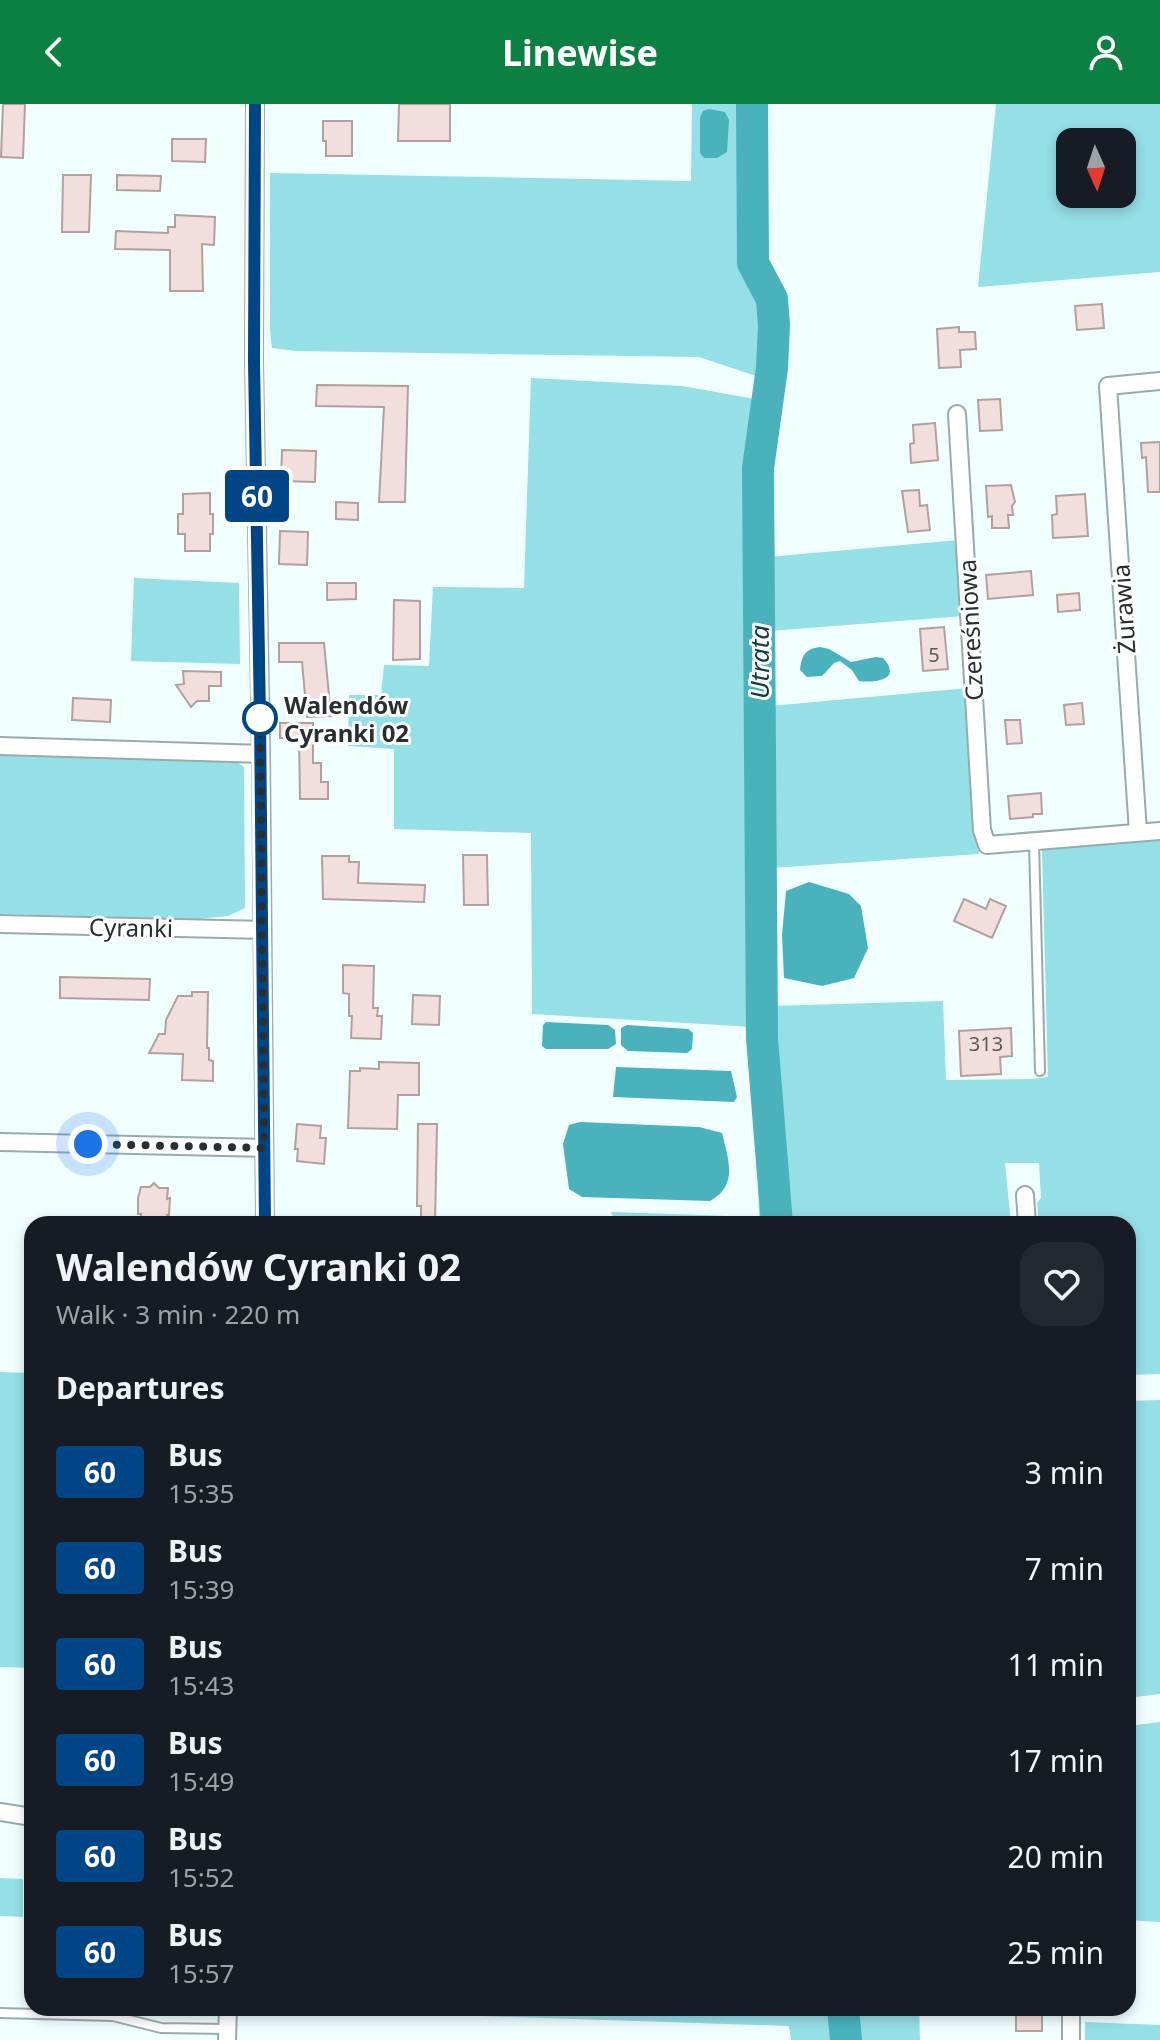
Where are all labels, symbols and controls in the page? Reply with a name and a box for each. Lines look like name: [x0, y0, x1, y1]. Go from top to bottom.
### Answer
text: Linewise: [502, 28, 658, 77]
icon: back: [32, 30, 76, 74]
icon: person: [1084, 30, 1128, 74]
north arrow: [1056, 128, 1136, 208]
map controls: [1056, 128, 1136, 208]
line badge: 60: [221, 470, 293, 522]
text: 60: [241, 477, 273, 515]
street label: Czereśniowa: [950, 558, 990, 702]
street label: Żurawia: [1103, 563, 1143, 655]
water label: Utrata: [741, 625, 777, 699]
house number: 5: [928, 641, 940, 668]
place label: Walendów Cyranki 02: [284, 688, 409, 749]
marker: Walendów Cyranki 02: [243, 701, 277, 735]
street label: Cyranki: [89, 910, 173, 944]
house number: 313: [969, 1030, 1003, 1057]
your location: [68, 1124, 108, 1164]
text: Walendów Cyranki 02: [56, 1240, 461, 1292]
button: heart: [1020, 1242, 1104, 1326]
text: Walk · 3 min · 220 m: [56, 1296, 300, 1332]
text: Departures: [56, 1367, 225, 1408]
text: Bus: [168, 1434, 223, 1475]
text: 3 min: [1025, 1452, 1104, 1493]
text: 60: [84, 1453, 116, 1491]
text: 15:35: [168, 1475, 234, 1511]
text: Bus: [168, 1530, 223, 1571]
text: 7 min: [1025, 1548, 1104, 1589]
text: 60: [84, 1549, 116, 1587]
text: 15:39: [168, 1571, 234, 1607]
text: Bus: [168, 1626, 223, 1667]
text: 11 min: [1008, 1644, 1104, 1685]
text: 60: [84, 1645, 116, 1683]
text: 15:43: [168, 1667, 234, 1703]
text: Bus: [168, 1722, 223, 1763]
text: 17 min: [1008, 1740, 1104, 1781]
text: 60: [84, 1741, 116, 1779]
text: 15:49: [168, 1763, 234, 1799]
text: Bus: [168, 1818, 223, 1859]
text: 20 min: [1008, 1836, 1104, 1877]
text: 60: [84, 1837, 116, 1875]
text: 15:52: [168, 1859, 234, 1895]
text: Bus: [168, 1914, 223, 1955]
text: 25 min: [1008, 1932, 1104, 1973]
text: 60: [84, 1933, 116, 1971]
text: 15:57: [168, 1955, 234, 1991]

